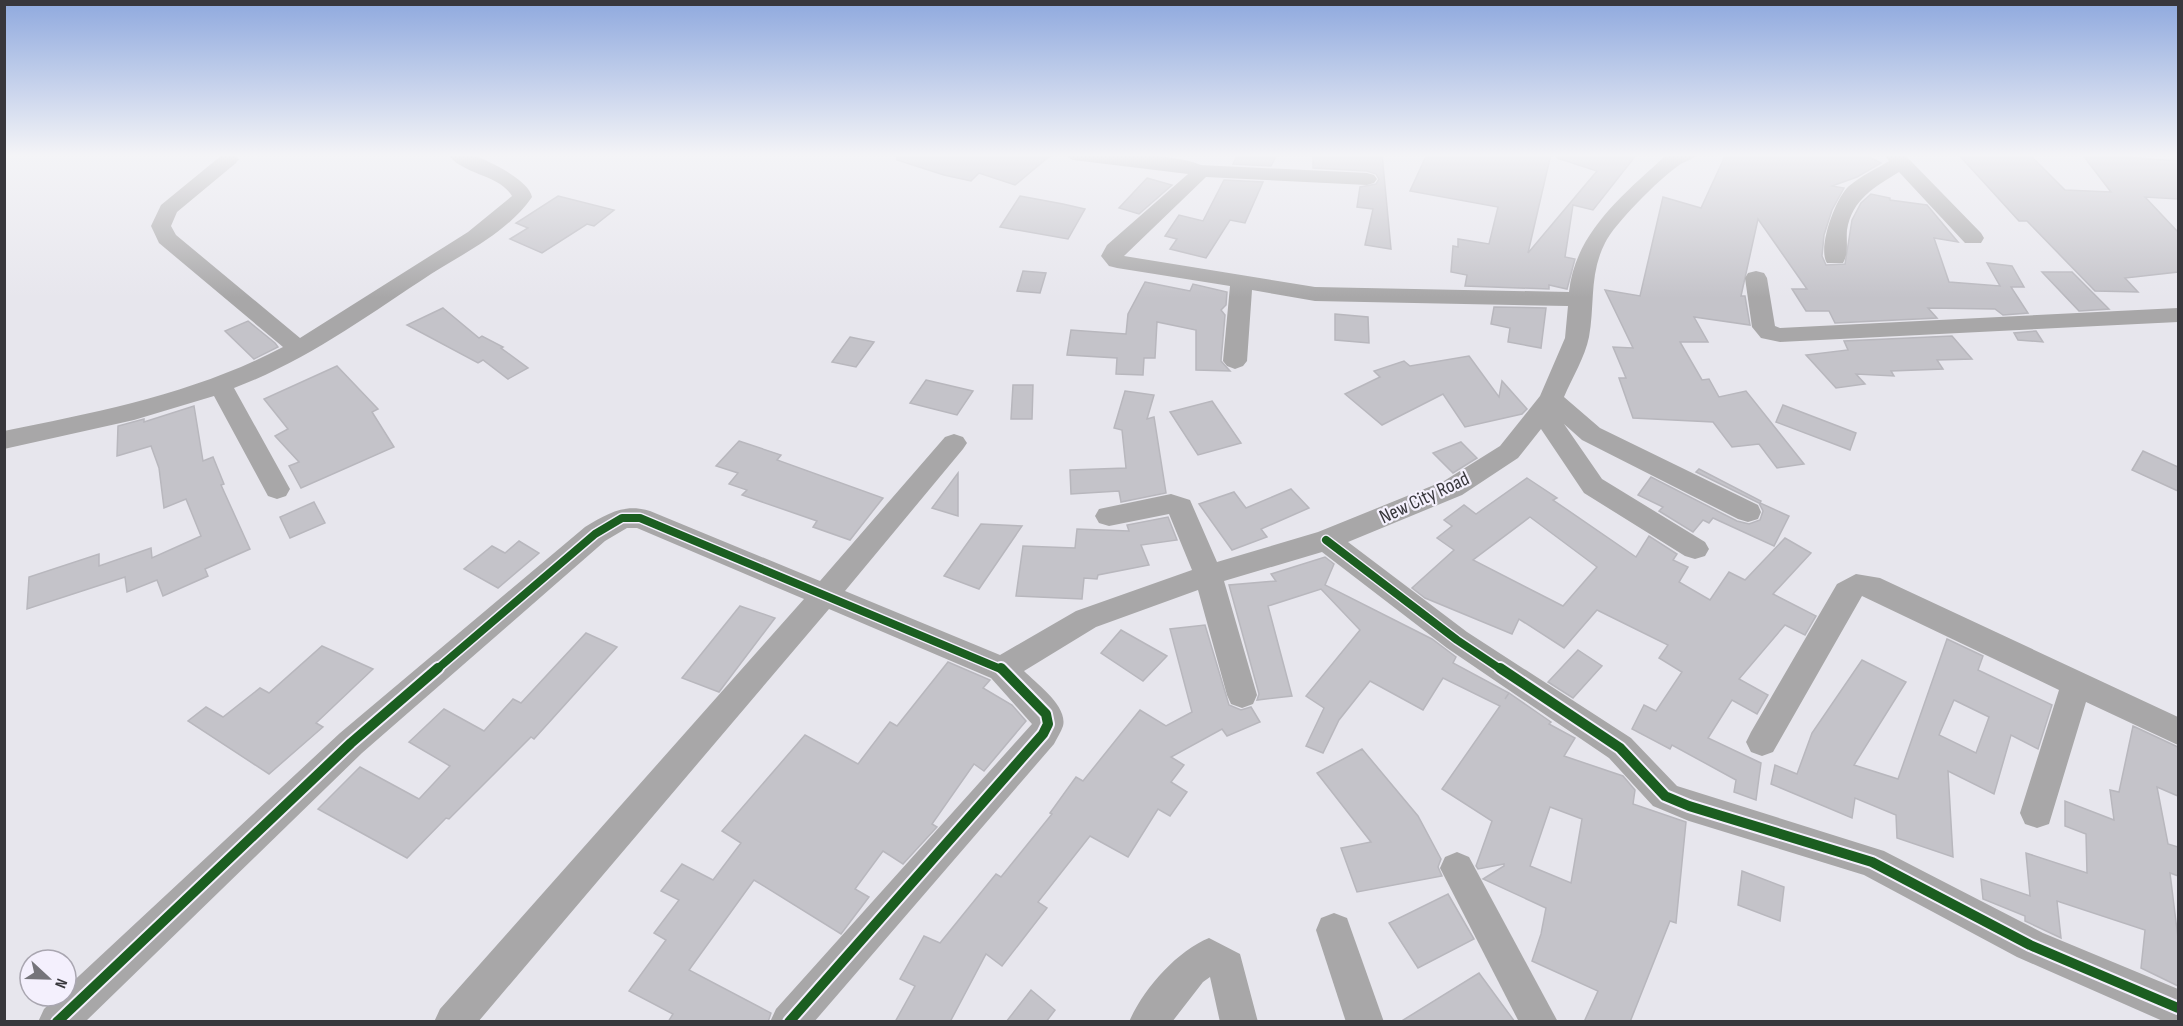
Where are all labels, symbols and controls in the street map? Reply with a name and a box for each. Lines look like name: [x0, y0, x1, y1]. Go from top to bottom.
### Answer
street label: New City Road: [1376, 467, 1473, 529]
north arrow: [18, 948, 78, 1008]
text: N: [50, 976, 71, 991]

